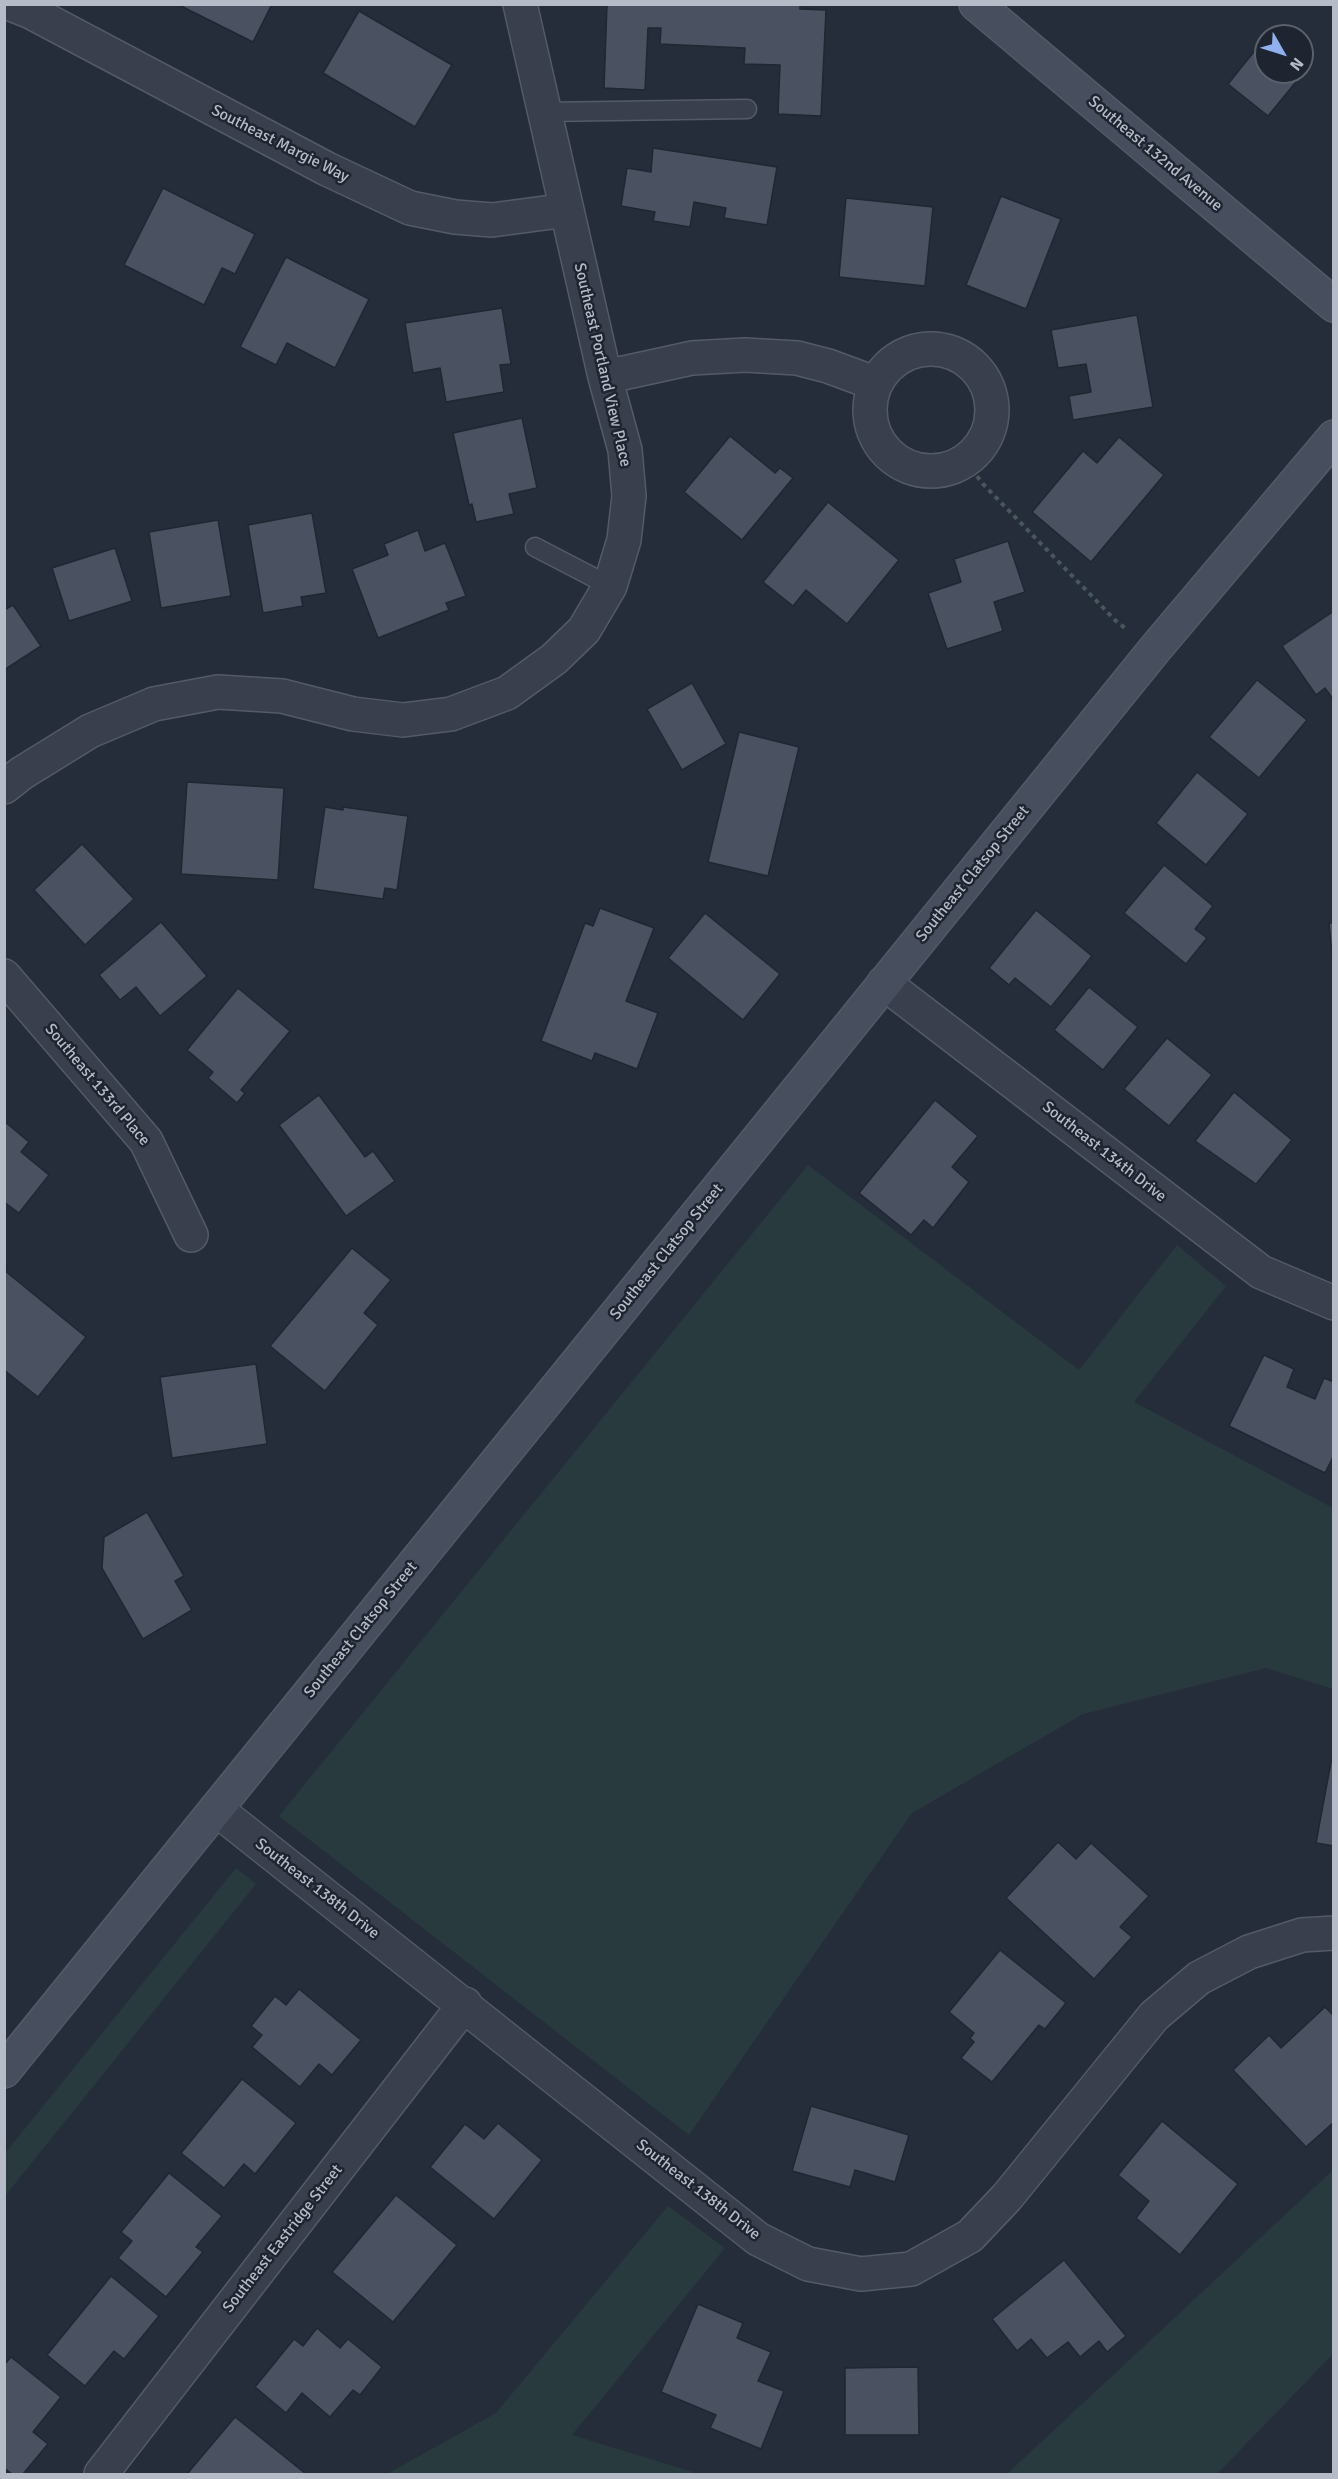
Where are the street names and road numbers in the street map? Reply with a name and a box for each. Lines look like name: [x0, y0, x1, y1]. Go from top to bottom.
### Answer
street label: Southeast 132nd Avenue: [1084, 92, 1226, 216]
street label: Southeast Margie Way: [208, 101, 352, 187]
street label: Southeast Portland View Place: [569, 261, 635, 469]
street label: Southeast Clatsop Street: [912, 802, 1034, 946]
street label: Southeast 133rd Place: [40, 1020, 154, 1150]
street label: Southeast 134th Drive: [1038, 1098, 1170, 1206]
street label: Southeast Clatsop Street: [606, 1180, 728, 1324]
street label: Southeast Clatsop Street: [300, 1558, 422, 1702]
street label: Southeast 138th Drive: [251, 1835, 383, 1943]
street label: Southeast 138th Drive: [632, 2136, 764, 2244]
street label: Southeast Eastridge Street: [219, 2161, 347, 2317]

